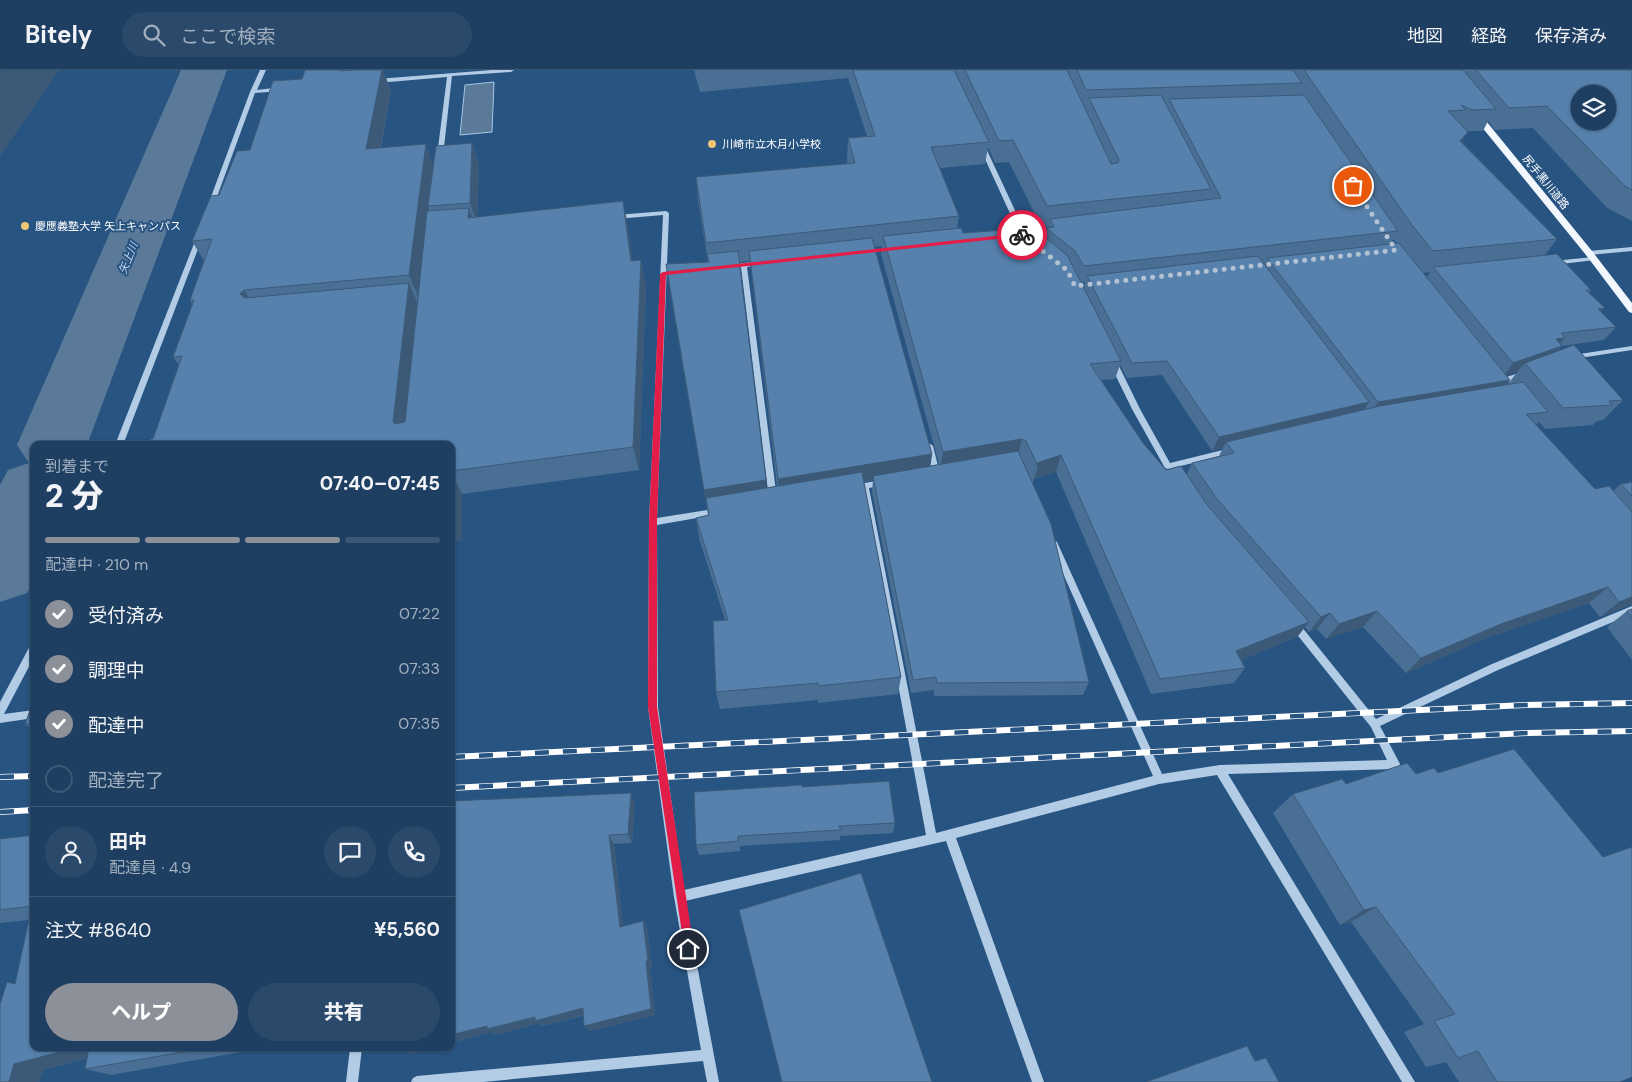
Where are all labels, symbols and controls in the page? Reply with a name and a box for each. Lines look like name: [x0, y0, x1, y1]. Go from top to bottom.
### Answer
search box: [122, 12, 472, 57]
text: Bitely: [25, 19, 92, 50]
icon: search: [140, 21, 168, 49]
text: ここで検索: [180, 24, 275, 49]
text: 地図: [1407, 24, 1443, 48]
text: 経路: [1471, 24, 1507, 48]
text: 保存済み: [1535, 24, 1607, 48]
map controls: [1571, 85, 1616, 130]
button: layers: [1571, 85, 1616, 130]
place label: 川崎市立木月小学校: [722, 137, 821, 151]
marker: 川崎市立木月小学校: [706, 138, 718, 150]
street label: 尻手黒川道路: [1520, 152, 1572, 212]
pin: [1332, 165, 1374, 207]
icon: bag: [1339, 172, 1367, 200]
courier: [997, 210, 1047, 260]
place label: 慶應義塾大学 矢上キャンパス: [35, 219, 181, 233]
marker: 慶應義塾大学 矢上キャンパス: [19, 220, 31, 232]
icon: bike: [1008, 221, 1036, 249]
water label: 矢上川: [115, 239, 141, 276]
text: 到着まで: [45, 456, 109, 477]
text: 07:40–07:45: [320, 471, 440, 496]
text: 2 分: [45, 475, 103, 517]
text: 配達中 · 210 m: [45, 554, 148, 575]
icon: check: [45, 600, 73, 628]
text: 受付済み: [88, 603, 164, 628]
text: 07:22: [399, 603, 440, 624]
icon: check: [45, 655, 73, 683]
text: 調理中: [88, 658, 145, 683]
text: 07:33: [399, 658, 440, 679]
icon: check: [45, 710, 73, 738]
text: 配達中: [88, 713, 145, 738]
text: 07:35: [398, 713, 440, 734]
text: 配達完了: [88, 768, 164, 793]
button: person: [45, 826, 97, 878]
button: chat: [324, 826, 376, 878]
button: phone: [388, 826, 440, 878]
text: 田中: [109, 829, 147, 854]
text: 配達員 · 4.9: [109, 857, 191, 878]
text: ¥5,560: [374, 917, 440, 942]
text: 注文 #8640: [45, 918, 151, 943]
pin: [667, 928, 709, 970]
icon: home: [674, 935, 702, 963]
button: ヘルプ: [45, 983, 238, 1041]
button: 共有: [248, 983, 440, 1041]

